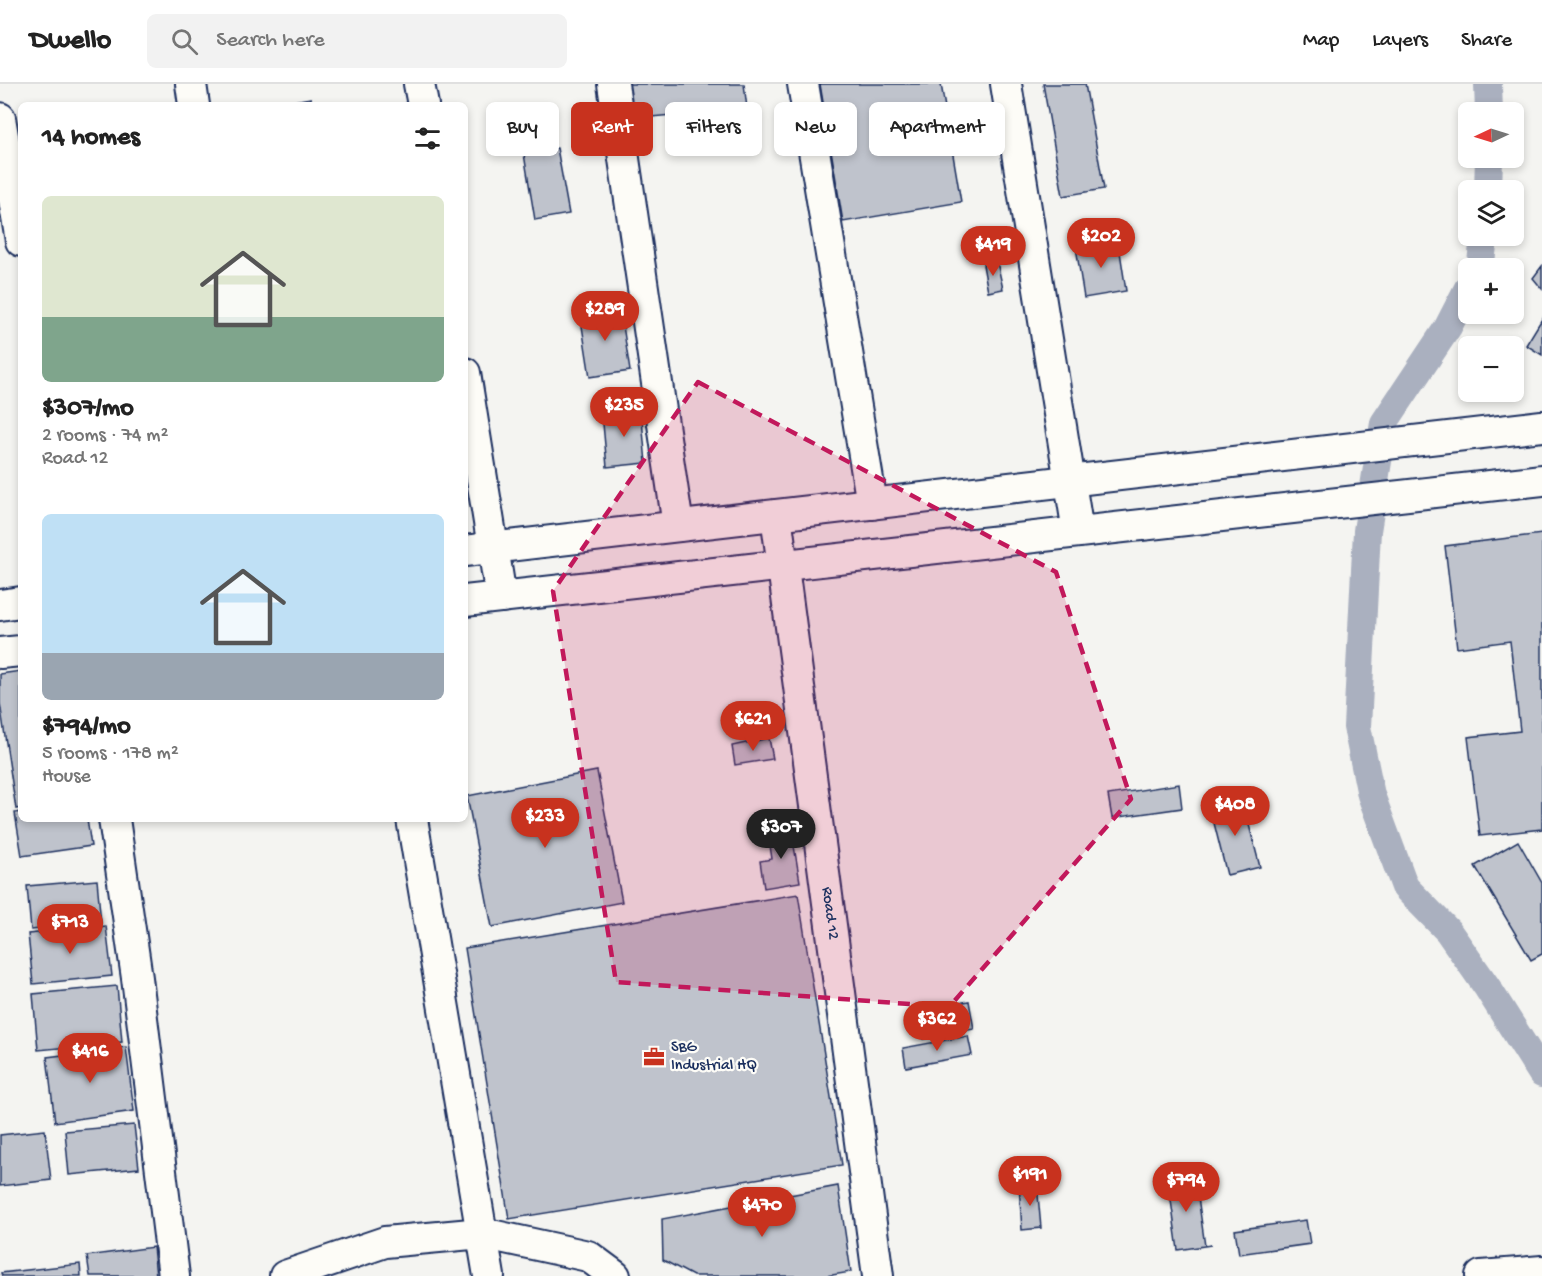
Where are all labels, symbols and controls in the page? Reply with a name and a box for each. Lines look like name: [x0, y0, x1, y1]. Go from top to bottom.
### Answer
search box: [147, 14, 567, 68]
text: Dwello: [30, 25, 111, 58]
icon: search: [168, 25, 201, 58]
text: Search here: [216, 28, 325, 54]
text: Map: [1303, 29, 1339, 54]
text: Layers: [1372, 29, 1428, 54]
text: Share: [1461, 29, 1512, 54]
chip: Buy: [486, 102, 559, 156]
chip: Rent: [571, 102, 653, 156]
chip: Filters: [665, 102, 762, 156]
chip: New: [774, 102, 857, 156]
chip: Apartment: [869, 102, 1005, 156]
north arrow: [1458, 102, 1524, 168]
map controls: [1458, 102, 1524, 402]
icon: filters: [411, 122, 444, 155]
text: 14 homes: [42, 123, 140, 154]
button: layers: [1458, 180, 1524, 246]
pin: $202: [1065, 218, 1137, 269]
pin: $419: [957, 226, 1029, 277]
text: $202: [1081, 226, 1121, 249]
text: $419: [975, 234, 1011, 257]
icon: home: [189, 235, 297, 343]
button: +: [1458, 258, 1524, 324]
pin: $289: [569, 291, 641, 342]
text: $289: [585, 299, 625, 322]
button: −: [1458, 336, 1524, 402]
pin: $235: [588, 387, 660, 438]
text: $307/mo: [42, 394, 134, 425]
text: $235: [604, 395, 644, 418]
text: 2 rooms · 74 m²: [42, 425, 168, 448]
text: Road 12: [42, 448, 108, 471]
icon: home: [189, 553, 297, 661]
pin: $621: [717, 701, 789, 752]
text: $621: [734, 709, 772, 732]
text: $794/mo: [42, 712, 131, 743]
text: 5 rooms · 178 m²: [42, 743, 179, 766]
text: House: [42, 766, 91, 789]
pin: $408: [1199, 786, 1271, 837]
text: $408: [1215, 794, 1255, 817]
pin: $233: [509, 798, 581, 849]
text: $233: [525, 806, 565, 829]
pin: $307: [745, 809, 817, 860]
text: $307: [760, 817, 802, 840]
street label: Road 12: [816, 886, 842, 941]
pin: $713: [34, 904, 106, 955]
text: $713: [51, 912, 89, 935]
pin: $362: [901, 1001, 973, 1052]
text: $362: [917, 1009, 957, 1032]
pin: $416: [54, 1033, 126, 1084]
place label: SBG Industrial HQ: [671, 1039, 757, 1076]
text: $416: [72, 1041, 108, 1064]
office icon: SBG Industrial HQ: [642, 1045, 666, 1069]
pin: $191: [994, 1156, 1066, 1207]
pin: $794: [1150, 1162, 1222, 1213]
text: $191: [1012, 1164, 1048, 1187]
text: $794: [1167, 1170, 1205, 1193]
pin: $470: [726, 1187, 798, 1238]
text: $470: [742, 1195, 782, 1218]

